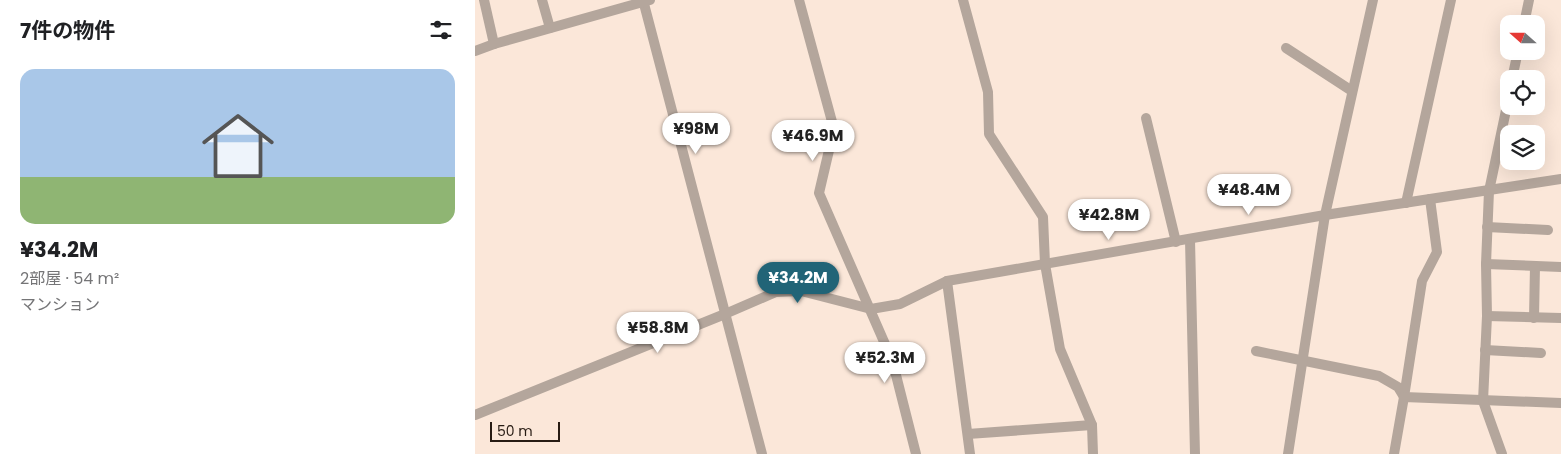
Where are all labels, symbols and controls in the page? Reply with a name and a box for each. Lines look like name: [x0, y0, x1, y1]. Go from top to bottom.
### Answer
north arrow: [1500, 15, 1545, 60]
map controls: [1500, 15, 1545, 170]
text: 7件の物件: [20, 16, 115, 45]
icon: filters: [427, 16, 455, 44]
button: locate: [1500, 70, 1545, 115]
icon: home: [193, 101, 283, 191]
pin: ¥98M: [666, 112, 726, 155]
text: ¥98M: [673, 117, 719, 140]
pin: ¥46.9M: [772, 120, 854, 162]
text: ¥46.9M: [783, 124, 843, 147]
button: layers: [1500, 125, 1545, 170]
pin: ¥48.4M: [1208, 174, 1290, 216]
text: ¥48.4M: [1218, 178, 1280, 201]
pin: ¥42.8M: [1068, 198, 1150, 241]
text: ¥42.8M: [1079, 203, 1139, 226]
text: ¥34.2M: [20, 235, 98, 264]
pin: ¥34.2M: [757, 262, 839, 304]
text: ¥34.2M: [768, 266, 828, 289]
text: 2部屋 · 54 m²: [20, 267, 119, 290]
text: マンション: [20, 293, 100, 316]
pin: ¥58.8M: [617, 312, 699, 354]
text: ¥58.8M: [627, 316, 689, 339]
pin: ¥52.3M: [844, 342, 926, 384]
text: ¥52.3M: [855, 346, 915, 369]
scale bar: [490, 419, 560, 442]
text: 50 m: [497, 421, 533, 441]

